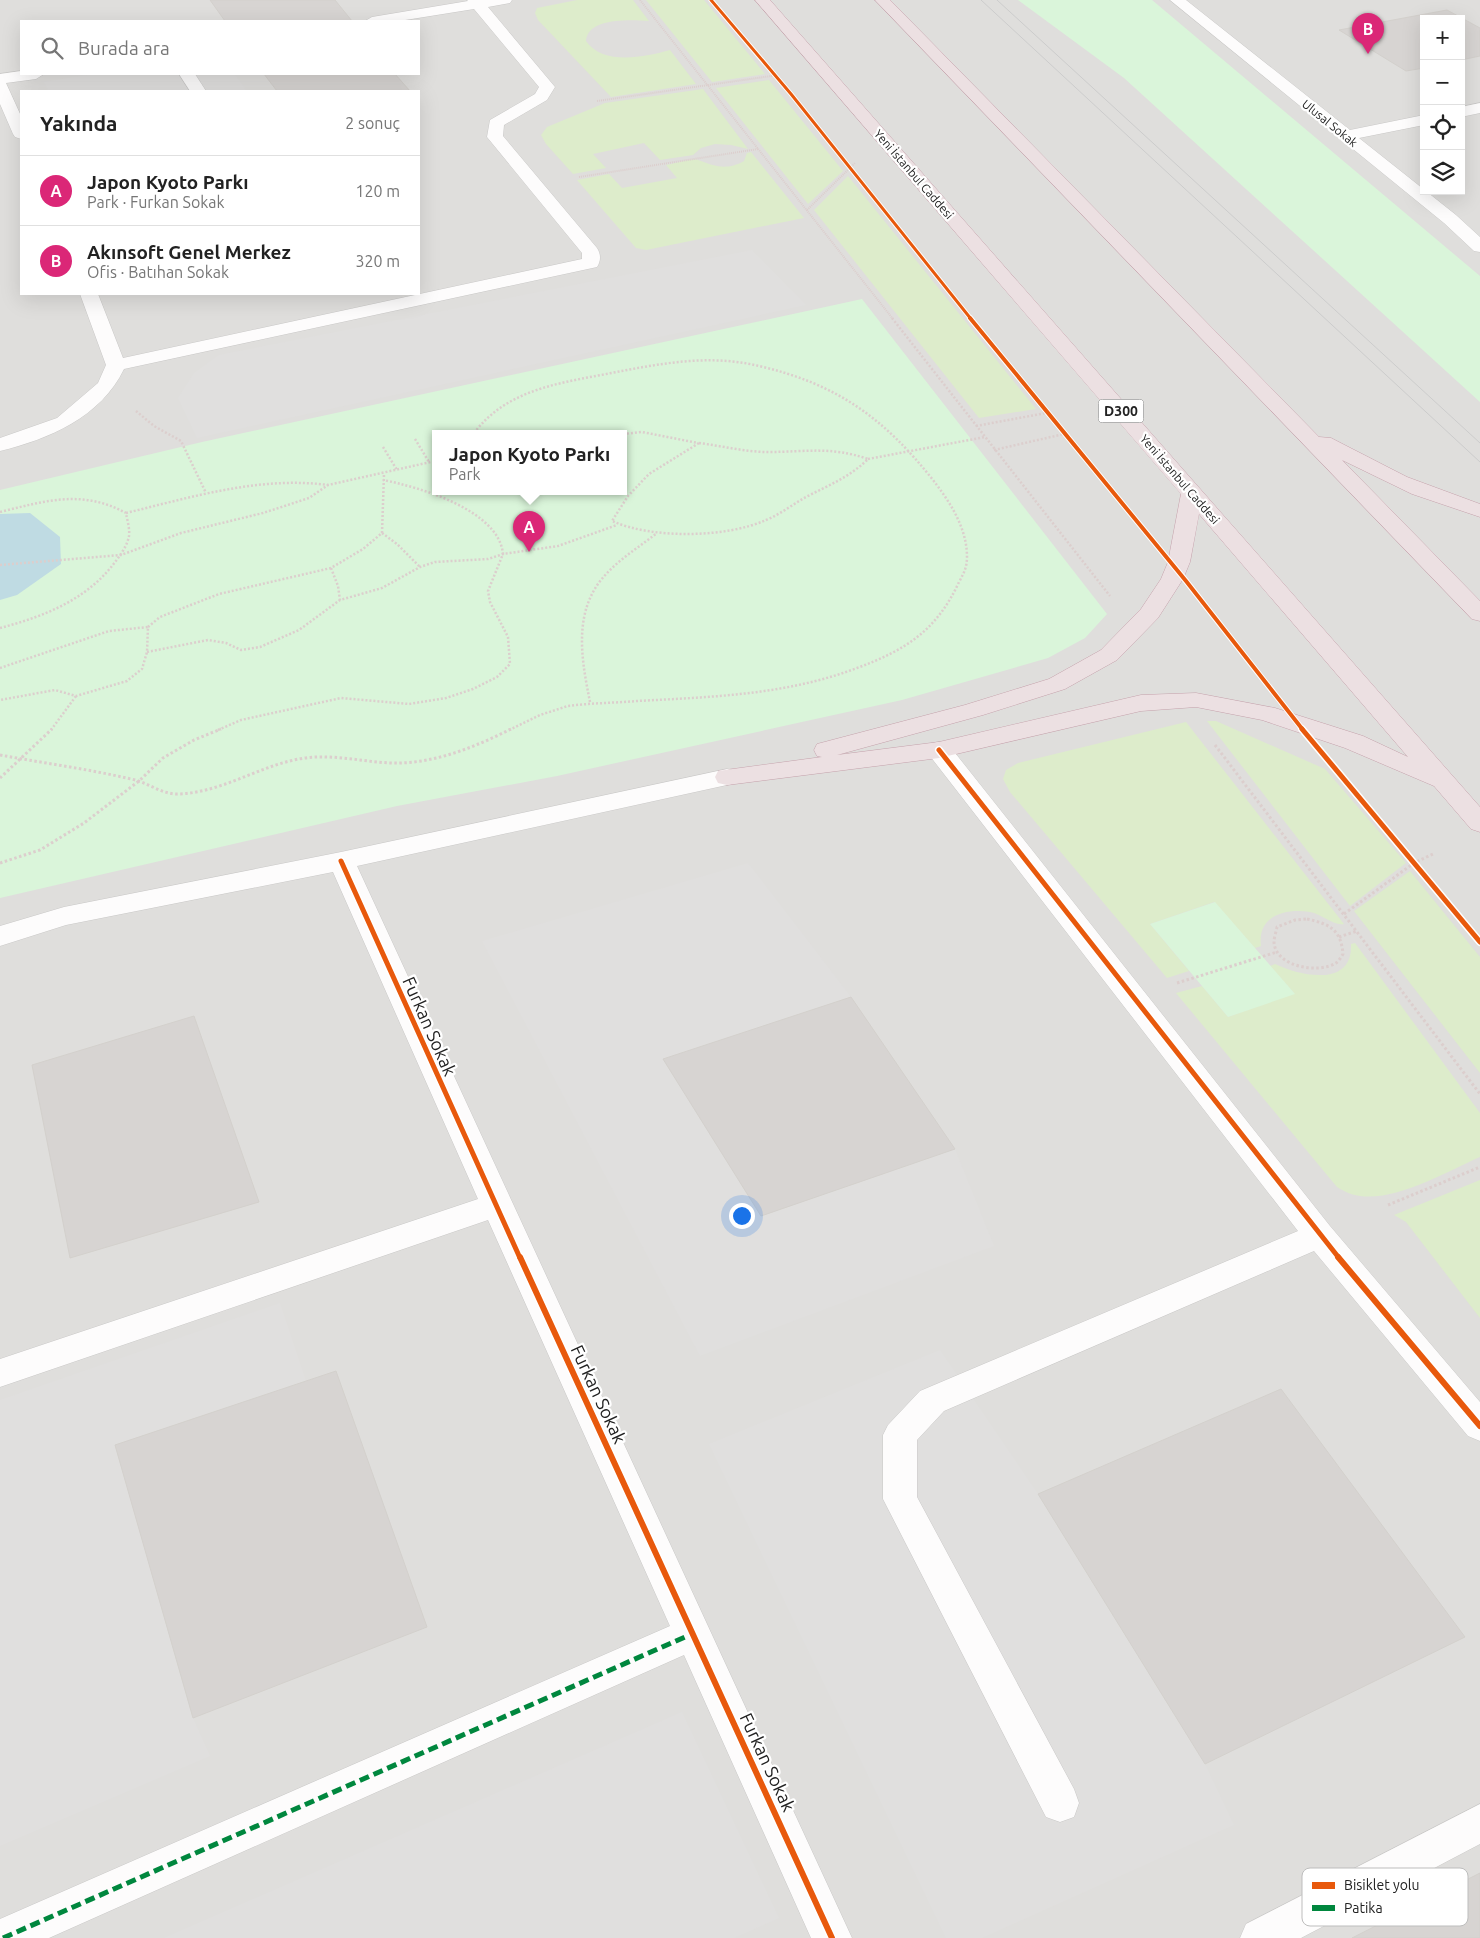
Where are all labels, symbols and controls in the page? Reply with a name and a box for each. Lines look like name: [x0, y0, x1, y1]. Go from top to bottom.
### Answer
pin: B: [1352, 13, 1384, 54]
map controls: [1420, 15, 1465, 195]
button: +: [1420, 15, 1465, 60]
search box: [20, 20, 420, 75]
icon: search: [38, 34, 66, 62]
text: Burada ara: [78, 37, 170, 59]
button: −: [1420, 60, 1465, 105]
street label: Ulusal Sokak: [1300, 97, 1360, 149]
button: locate: [1420, 105, 1465, 150]
text: Yakında: [40, 111, 117, 135]
text: 2 sonuç: [345, 114, 400, 132]
street label: Yeni İstanbul Caddesi: [872, 127, 956, 221]
button: layers: [1420, 150, 1465, 195]
text: Japon Kyoto Parkı: [87, 171, 249, 193]
text: A: [50, 182, 62, 200]
text: 120 m: [355, 182, 400, 200]
text: Park · Furkan Sokak: [87, 193, 225, 211]
text: Akınsoft Genel Merkez: [87, 241, 291, 263]
text: B: [51, 252, 61, 270]
text: 320 m: [355, 252, 400, 270]
text: Ofis · Batıhan Sokak: [87, 263, 229, 281]
road number: D300: [1098, 400, 1144, 422]
popup: [432, 430, 627, 495]
street label: Yeni İstanbul Caddesi: [1138, 432, 1222, 526]
text: Japon Kyoto Parkı: [449, 443, 610, 465]
text: Park: [449, 465, 481, 483]
pin: A: [513, 511, 545, 552]
street label: Furkan Sokak: [399, 973, 461, 1079]
your location: [729, 1203, 755, 1229]
street label: Furkan Sokak: [567, 1342, 631, 1446]
street label: Furkan Sokak: [736, 1710, 800, 1814]
legend: [1302, 1868, 1468, 1926]
text: Bisiklet yolu: [1344, 1877, 1420, 1893]
text: Patika: [1344, 1900, 1383, 1916]

